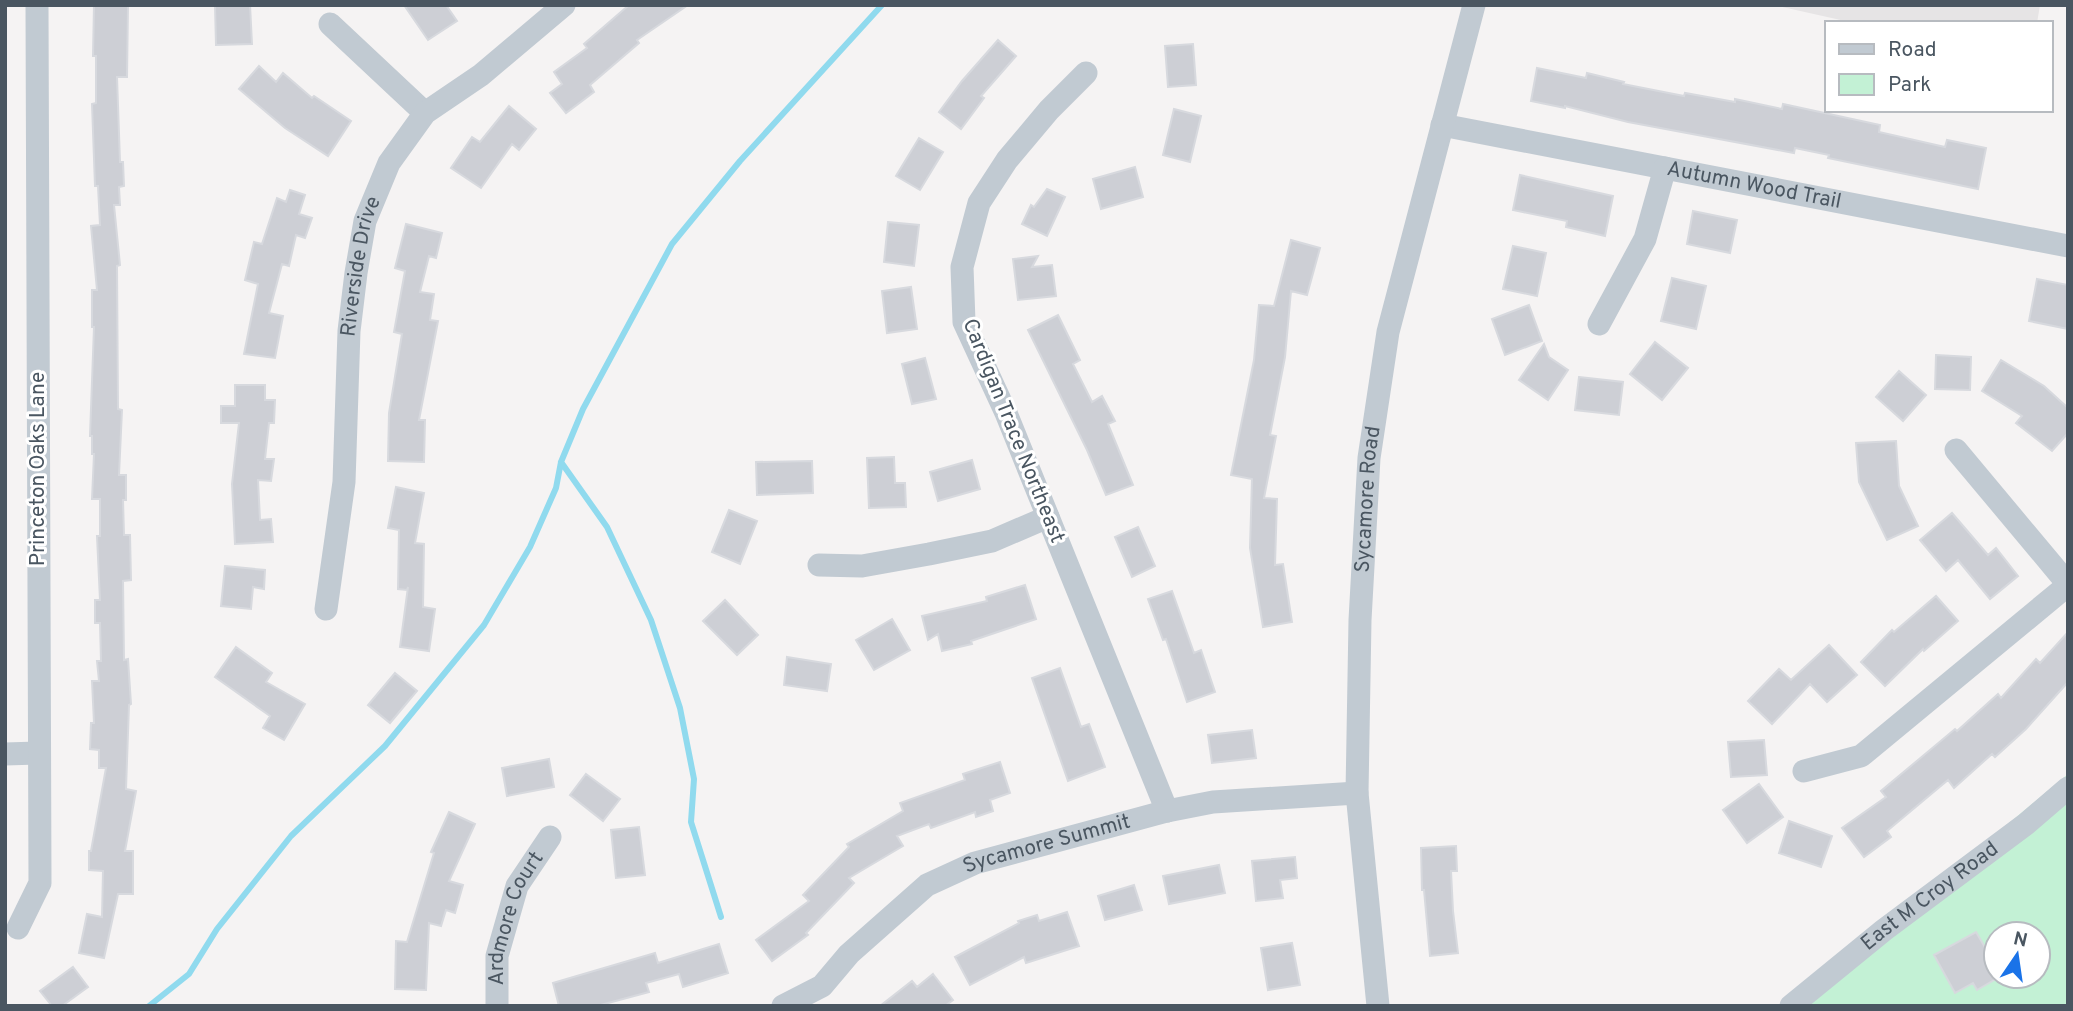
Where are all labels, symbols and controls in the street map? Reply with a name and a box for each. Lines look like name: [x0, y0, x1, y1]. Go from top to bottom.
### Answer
legend: [1825, 21, 2052, 112]
text: Road: [1888, 37, 1937, 64]
text: Park: [1888, 72, 1931, 99]
street label: Autumn Wood Trail: [1665, 155, 1844, 215]
street label: Riverside Drive: [335, 192, 387, 338]
street label: Cardigan Trace Northeast: [956, 315, 1070, 547]
street label: Princeton Oaks Lane: [25, 372, 52, 566]
street label: Sycamore Road: [1349, 424, 1387, 573]
street label: Sycamore Summit: [959, 808, 1133, 880]
street label: East M Croy Road: [1855, 836, 2004, 957]
street label: Ardmore Court: [484, 846, 550, 986]
north arrow: [1982, 920, 2052, 990]
text: N: [2011, 927, 2030, 954]

